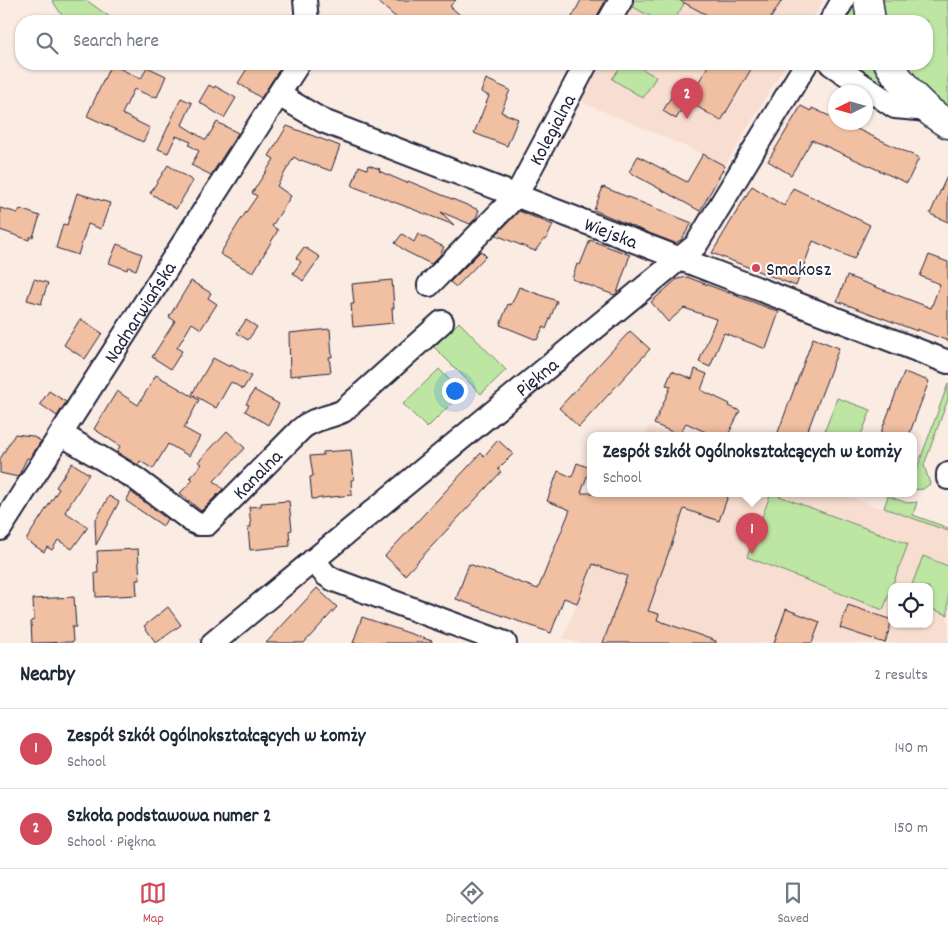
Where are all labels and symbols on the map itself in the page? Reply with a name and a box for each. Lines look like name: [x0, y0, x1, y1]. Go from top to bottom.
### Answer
pin: 2: [671, 78, 703, 119]
north arrow: [828, 85, 873, 130]
street label: Kolegialna: [524, 90, 585, 171]
street label: Wiejska: [579, 212, 642, 258]
street label: Nadnarwiańska: [99, 257, 185, 370]
place label: Smakosz: [766, 257, 831, 285]
marker: Smakosz: [750, 262, 762, 274]
street label: Piękna: [511, 352, 566, 405]
your location: [442, 378, 468, 404]
street label: Kanalna: [228, 444, 291, 507]
pin: 1: [736, 513, 768, 554]

